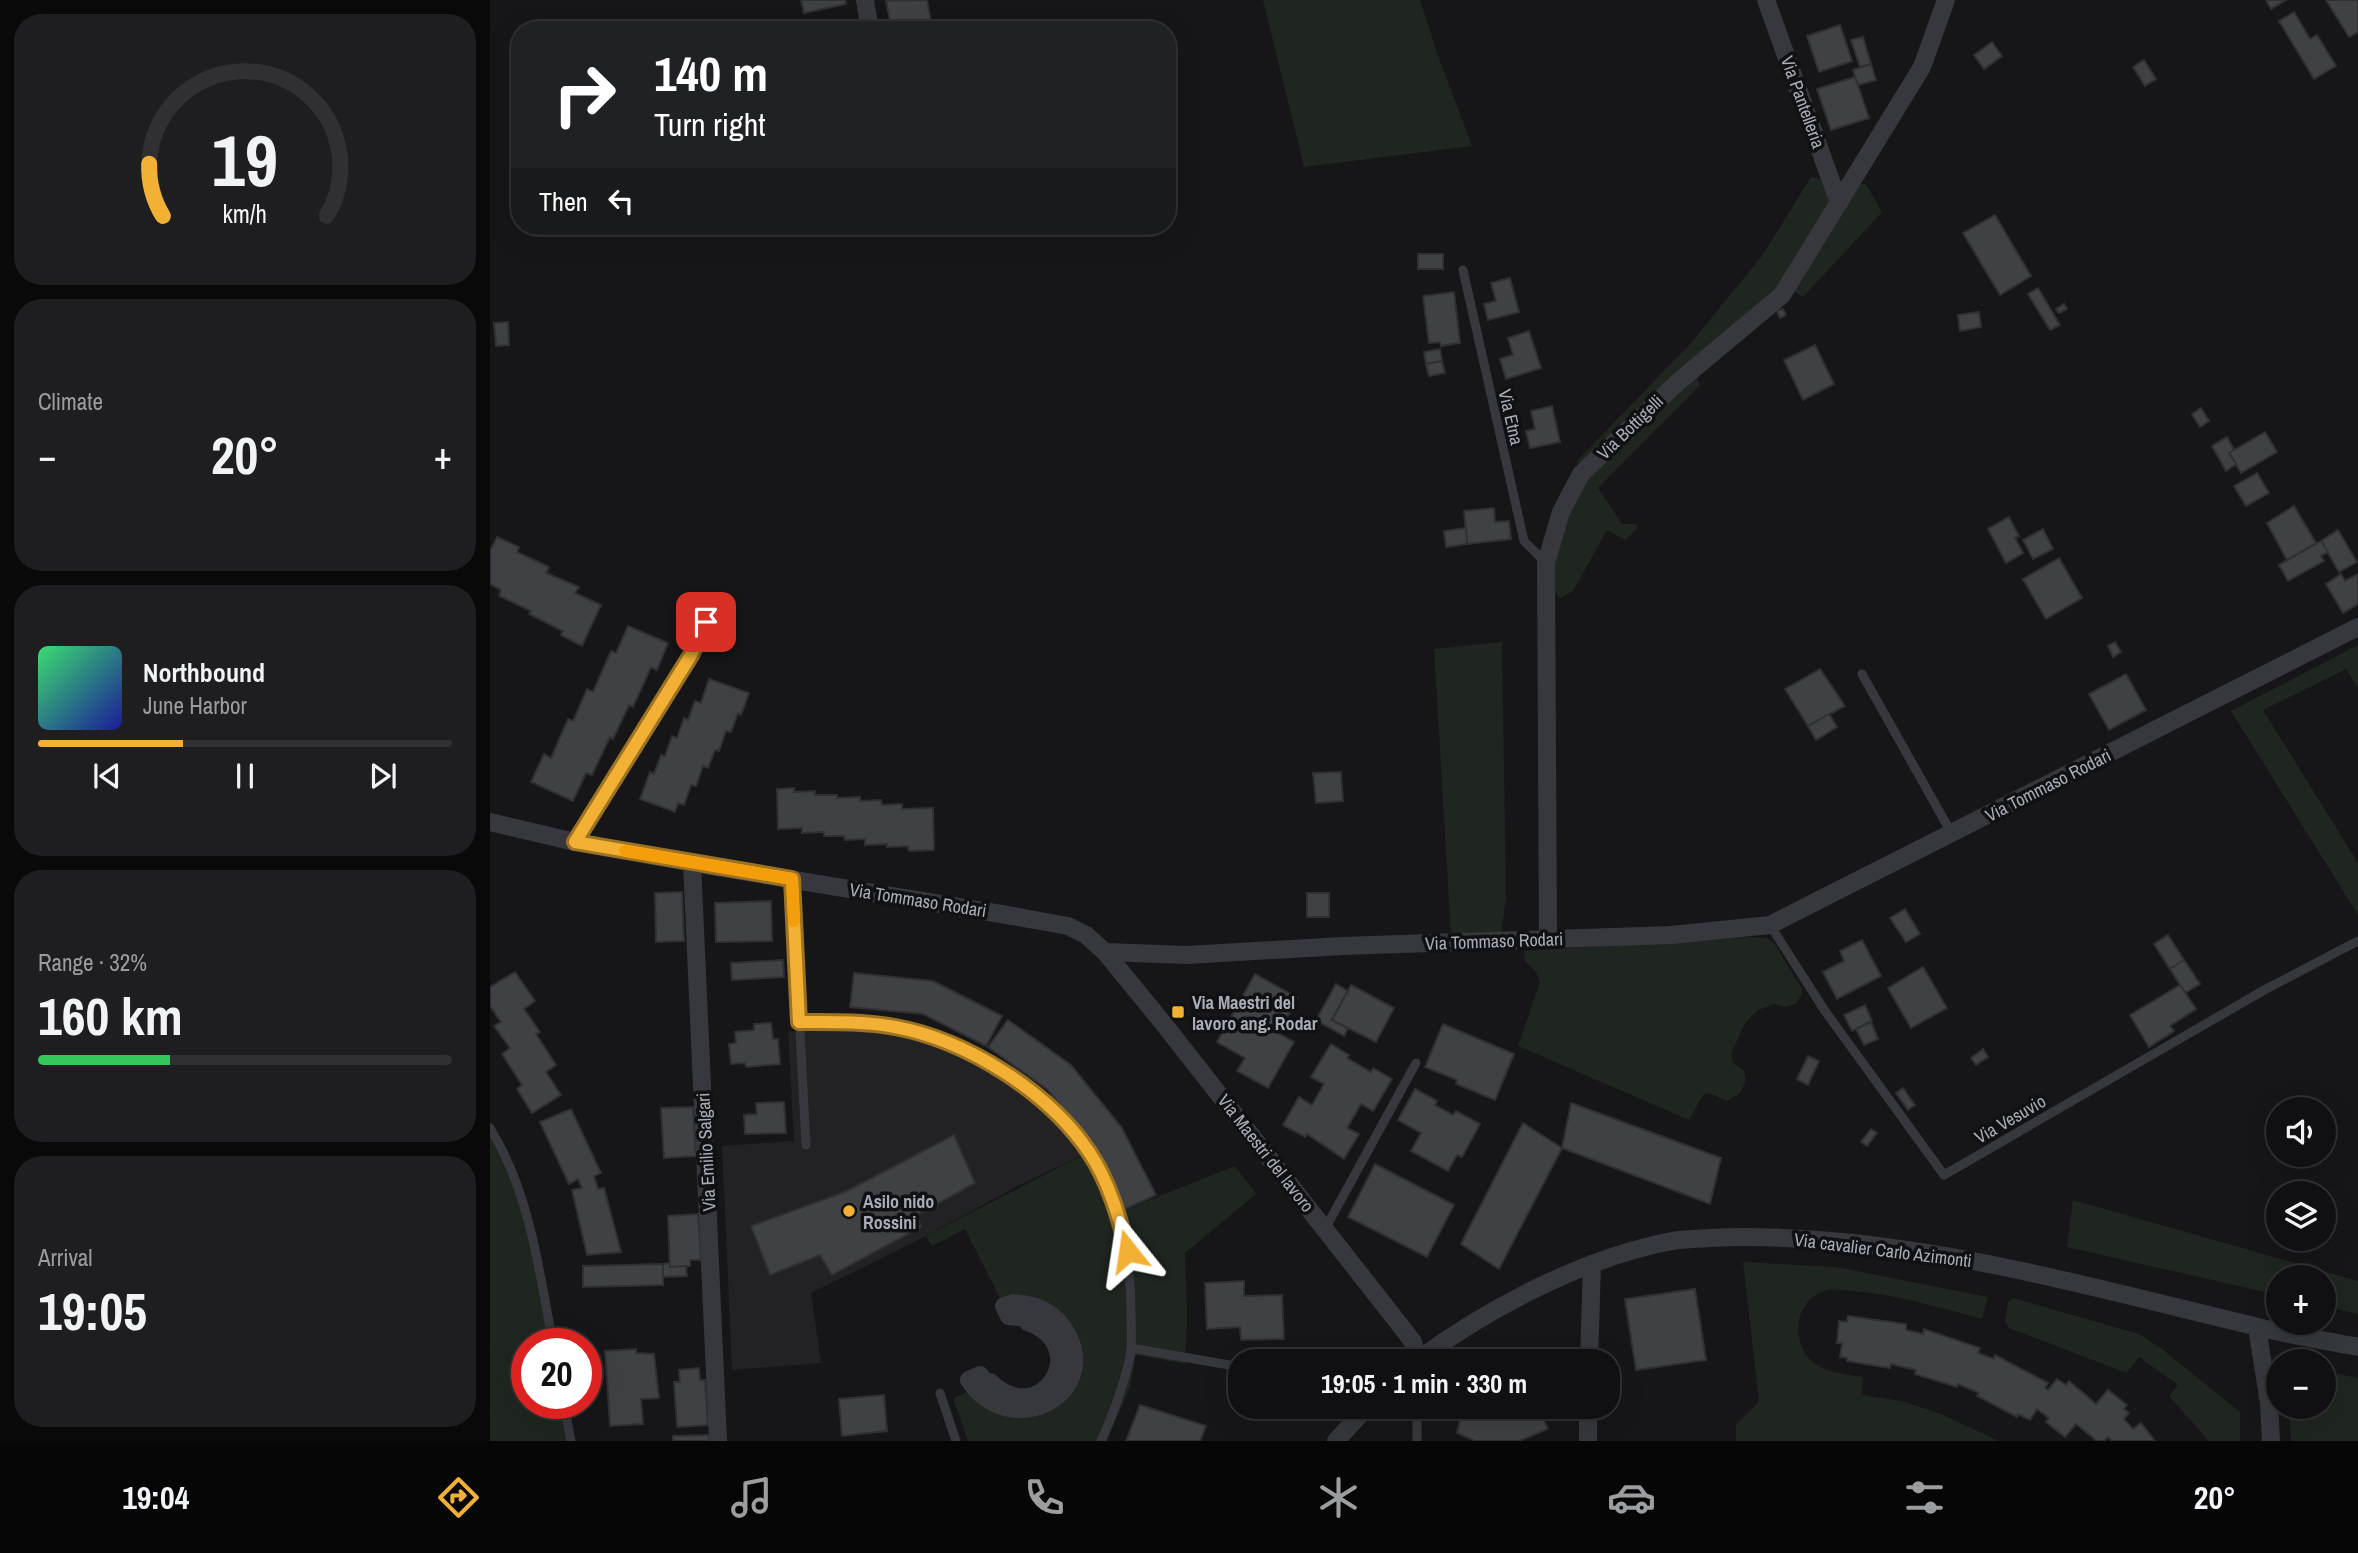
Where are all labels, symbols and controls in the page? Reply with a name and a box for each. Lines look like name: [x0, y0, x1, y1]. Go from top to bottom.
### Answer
text: 140 m: [654, 40, 768, 106]
icon: right: [539, 49, 630, 140]
street label: Via Pantelleria: [1775, 52, 1831, 152]
text: Turn right: [654, 103, 766, 146]
text: 19: [212, 111, 278, 209]
icon: left: [602, 182, 640, 220]
text: Then: [539, 184, 588, 219]
text: km/h: [223, 197, 267, 231]
text: Climate: [38, 386, 103, 417]
street label: Via Etna: [1492, 387, 1530, 447]
street label: Via Bottigelli: [1591, 389, 1669, 465]
text: 20°: [211, 420, 279, 490]
text: −: [38, 430, 56, 481]
text: +: [434, 430, 452, 481]
pin: [676, 592, 736, 652]
icon: arrive: [687, 603, 725, 641]
text: Northbound: [143, 655, 265, 690]
text: June Harbor: [143, 690, 247, 721]
street label: Via Tommaso Rodari: [1981, 743, 2115, 827]
icon: previous: [88, 757, 126, 795]
icon: pause: [226, 757, 264, 795]
icon: next: [364, 757, 402, 795]
street label: Via Tommaso Rodari: [848, 877, 988, 923]
street label: Via Tommaso Rodari: [1425, 926, 1563, 956]
text: Range · 32%: [38, 947, 147, 978]
text: 160 km: [38, 981, 183, 1051]
place label: Via Maestri del lavoro ang. Rodar: [1192, 990, 1318, 1036]
marker: Via Maestri del lavoro ang. Rodar: [1170, 1004, 1186, 1020]
street label: Via Maestri del lavoro: [1212, 1089, 1320, 1217]
street label: Via Vesuvio: [1970, 1089, 2050, 1149]
street label: Via Emilio Salgari: [690, 1092, 722, 1212]
map controls: [2266, 1097, 2336, 1419]
button: sound: [2266, 1097, 2336, 1167]
button: layers: [2266, 1181, 2336, 1251]
place label: Asilo nido Rossini: [863, 1189, 934, 1235]
marker: Asilo nido Rossini: [841, 1203, 857, 1219]
position arrow: [1091, 1214, 1165, 1288]
street label: Via cavalier Carlo Azimonti: [1793, 1227, 1973, 1273]
text: Arrival: [38, 1242, 93, 1273]
button: +: [2266, 1265, 2336, 1335]
text: 19:05: [38, 1276, 147, 1346]
speed limit sign: 20: [511, 1328, 602, 1419]
button: −: [2266, 1349, 2336, 1419]
text: 19:05 · 1 min · 330 m: [1321, 1366, 1527, 1401]
icon: directions: [434, 1473, 483, 1522]
icon: music: [727, 1473, 776, 1522]
icon: phone: [1020, 1473, 1069, 1522]
icon: climate: [1314, 1473, 1363, 1522]
icon: car: [1607, 1473, 1656, 1522]
icon: filters: [1900, 1473, 1949, 1522]
text: 19:04: [122, 1476, 189, 1519]
text: 20°: [2194, 1476, 2236, 1519]

